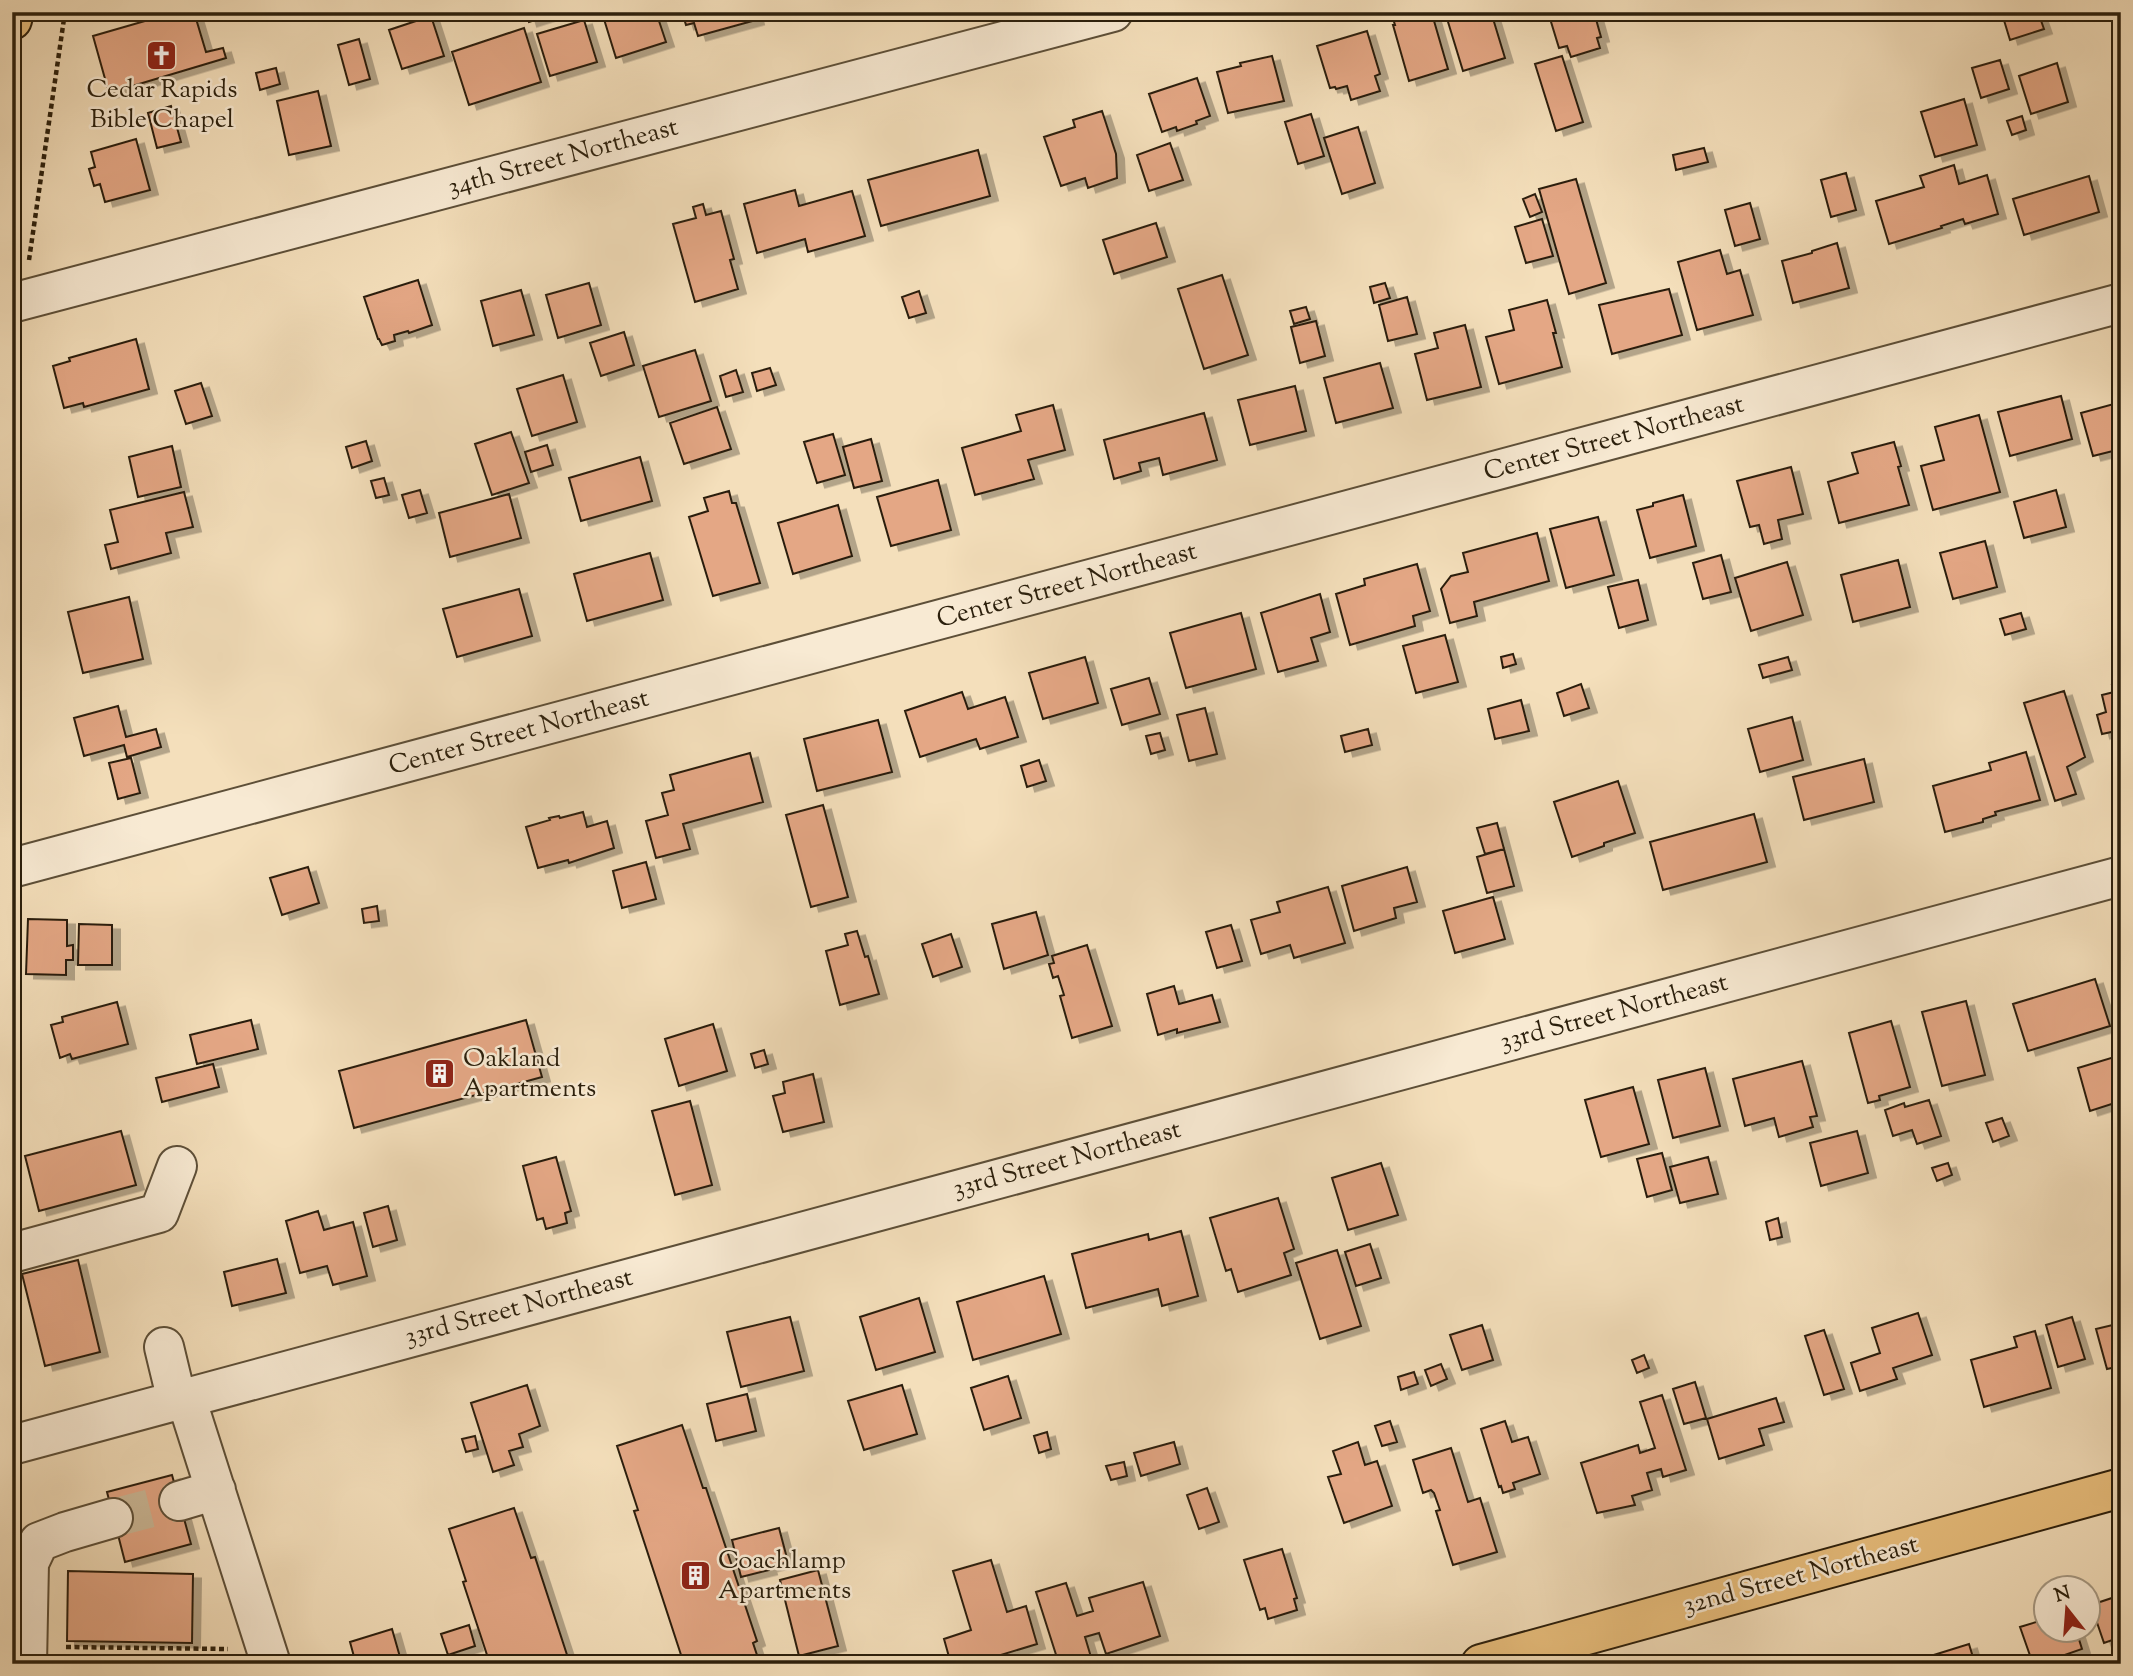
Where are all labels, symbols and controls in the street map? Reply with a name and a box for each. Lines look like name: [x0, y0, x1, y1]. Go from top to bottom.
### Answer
church icon: Cedar Rapids Bible Chapel: [145, 38, 179, 72]
place label: Cedar Rapids Bible Chapel: [87, 72, 237, 139]
street label: 34th Street Northeast: [444, 109, 682, 207]
street label: Center Street Northeast: [1480, 386, 1748, 492]
street label: Center Street Northeast: [933, 533, 1201, 639]
street label: Center Street Northeast: [385, 680, 653, 786]
street label: 33rd Street Northeast: [1496, 965, 1732, 1061]
place label: Oakland Apartments: [463, 1041, 596, 1108]
building icon: Oakland Apartments: [423, 1057, 457, 1091]
street label: 33rd Street Northeast: [949, 1112, 1185, 1208]
street label: 33rd Street Northeast: [401, 1260, 637, 1356]
street label: 32nd Street Northeast: [1679, 1527, 1923, 1625]
place label: Coachlamp Apartments: [718, 1543, 851, 1610]
building icon: Coachlamp Apartments: [678, 1559, 712, 1593]
north arrow: [2032, 1574, 2102, 1644]
text: N: [2052, 1580, 2074, 1610]

